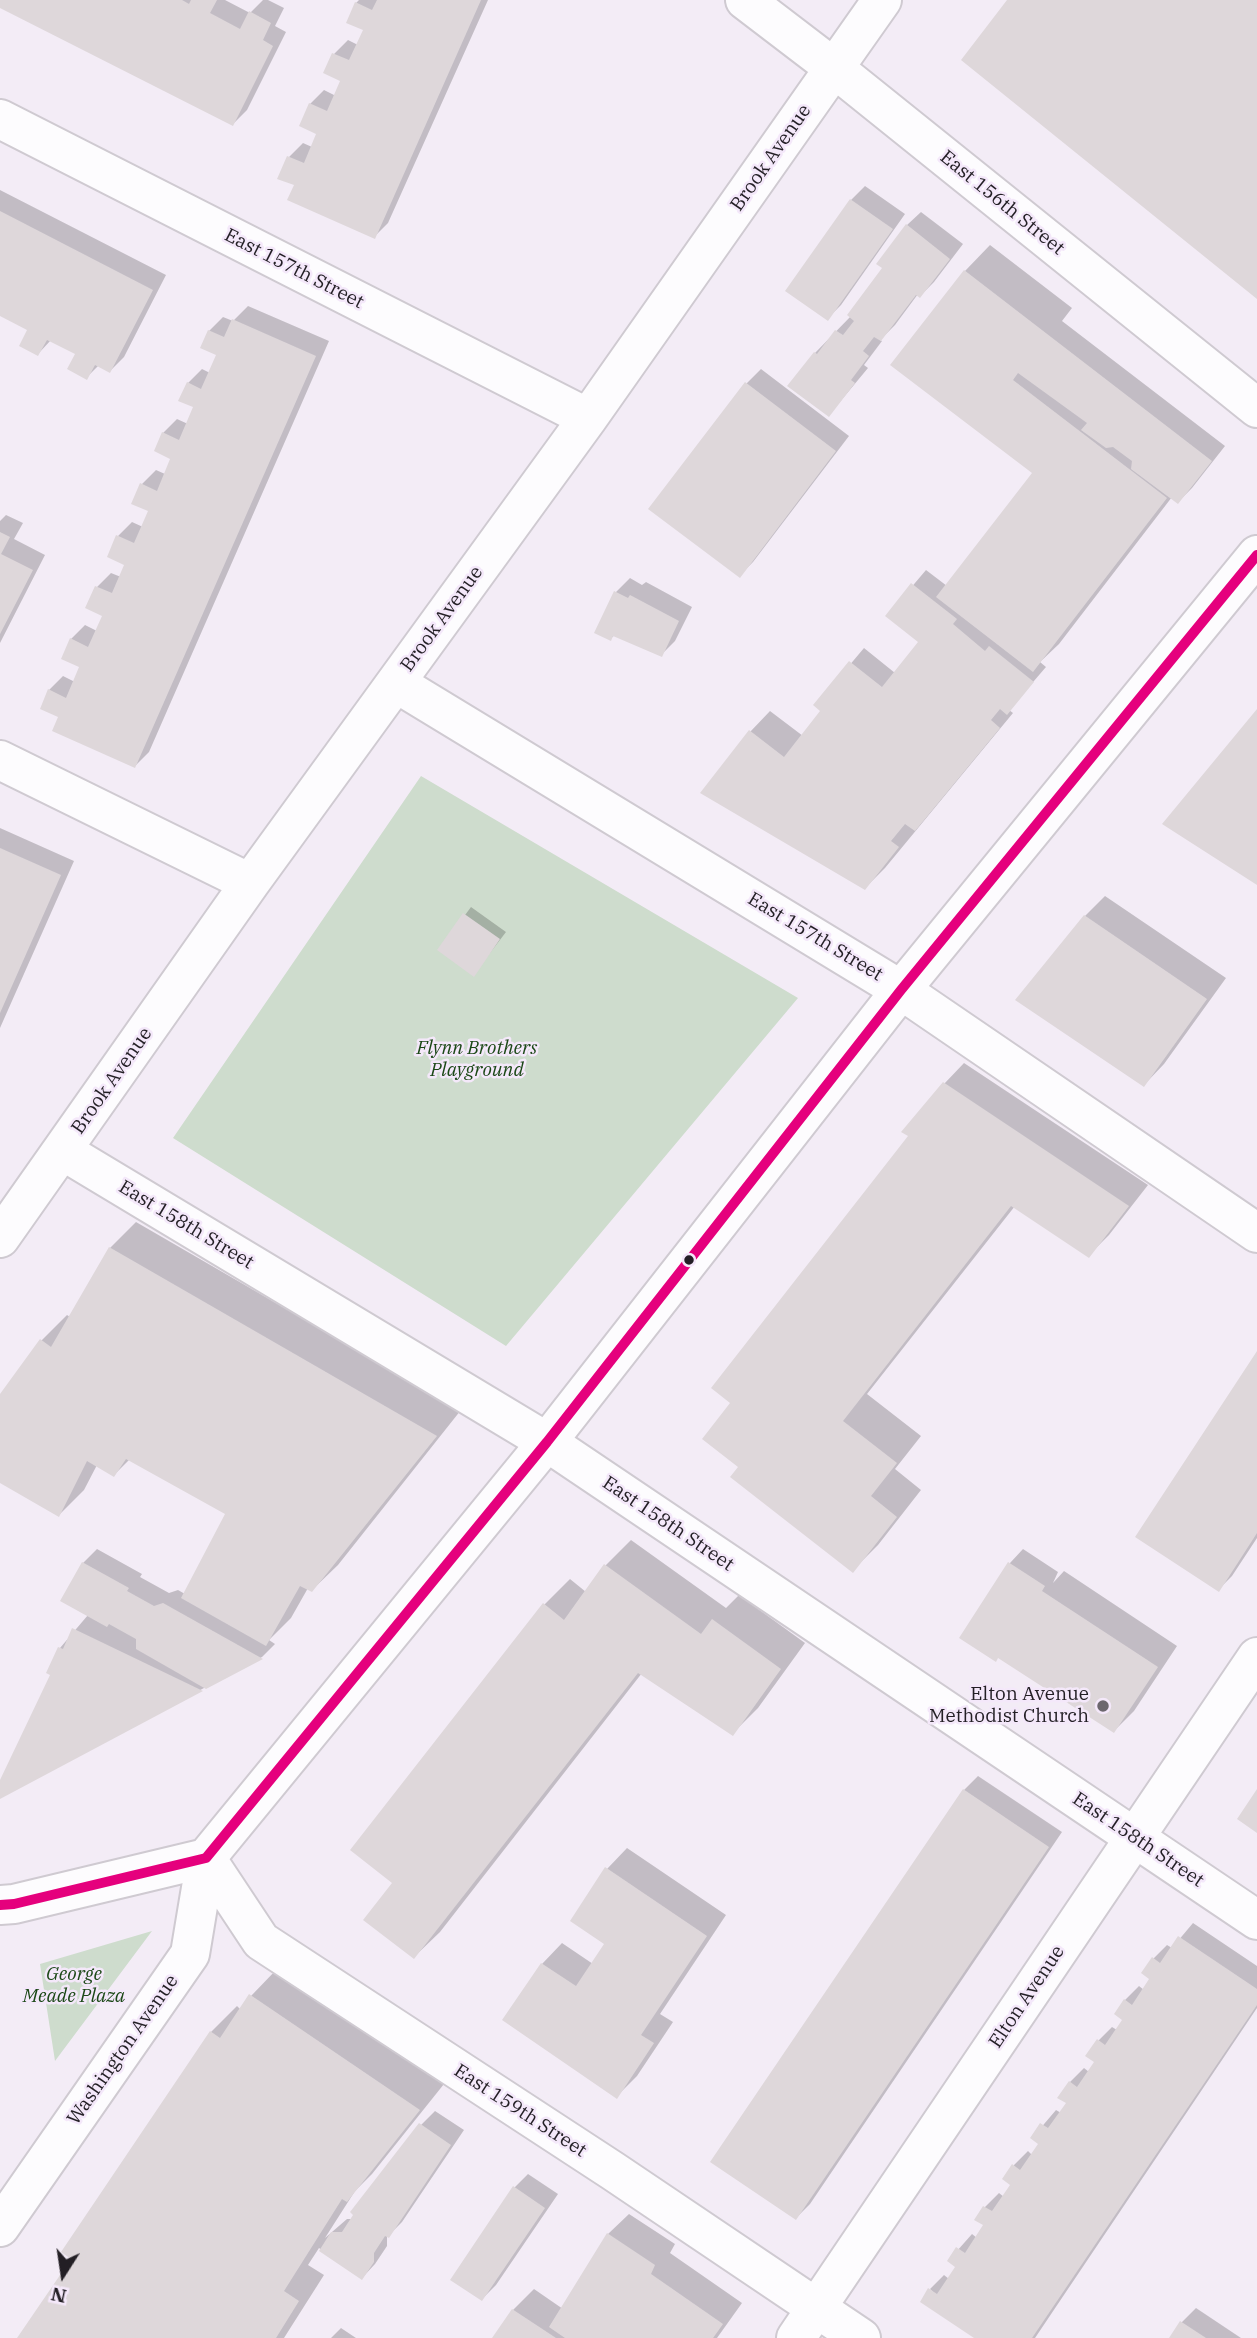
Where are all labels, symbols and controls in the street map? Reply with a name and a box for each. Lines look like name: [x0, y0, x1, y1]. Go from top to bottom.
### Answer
street label: Brook Avenue: [726, 100, 816, 216]
street label: East 156th Street: [935, 146, 1069, 260]
street label: East 157th Street: [221, 224, 367, 314]
street label: Brook Avenue: [396, 562, 488, 676]
street label: East 157th Street: [743, 888, 887, 986]
street label: Brook Avenue: [67, 1023, 157, 1139]
park label: Flynn Brothers Playground: [417, 1038, 537, 1082]
street label: East 158th Street: [114, 1176, 258, 1274]
unlabelled marker: [682, 1253, 696, 1267]
street label: East 158th Street: [598, 1472, 738, 1576]
place label: Elton Avenue Methodist Church: [929, 1684, 1089, 1728]
marker: Elton Avenue Methodist Church: [1095, 1698, 1111, 1714]
street label: East 158th Street: [1068, 1788, 1208, 1892]
street label: Elton Avenue: [984, 1941, 1070, 2053]
park label: George Meade Plaza: [23, 1964, 125, 2008]
street label: Washington Avenue: [63, 1971, 183, 2129]
street label: East 159th Street: [449, 2060, 591, 2162]
north arrow: [28, 2240, 98, 2310]
text: N: [49, 2282, 68, 2309]

